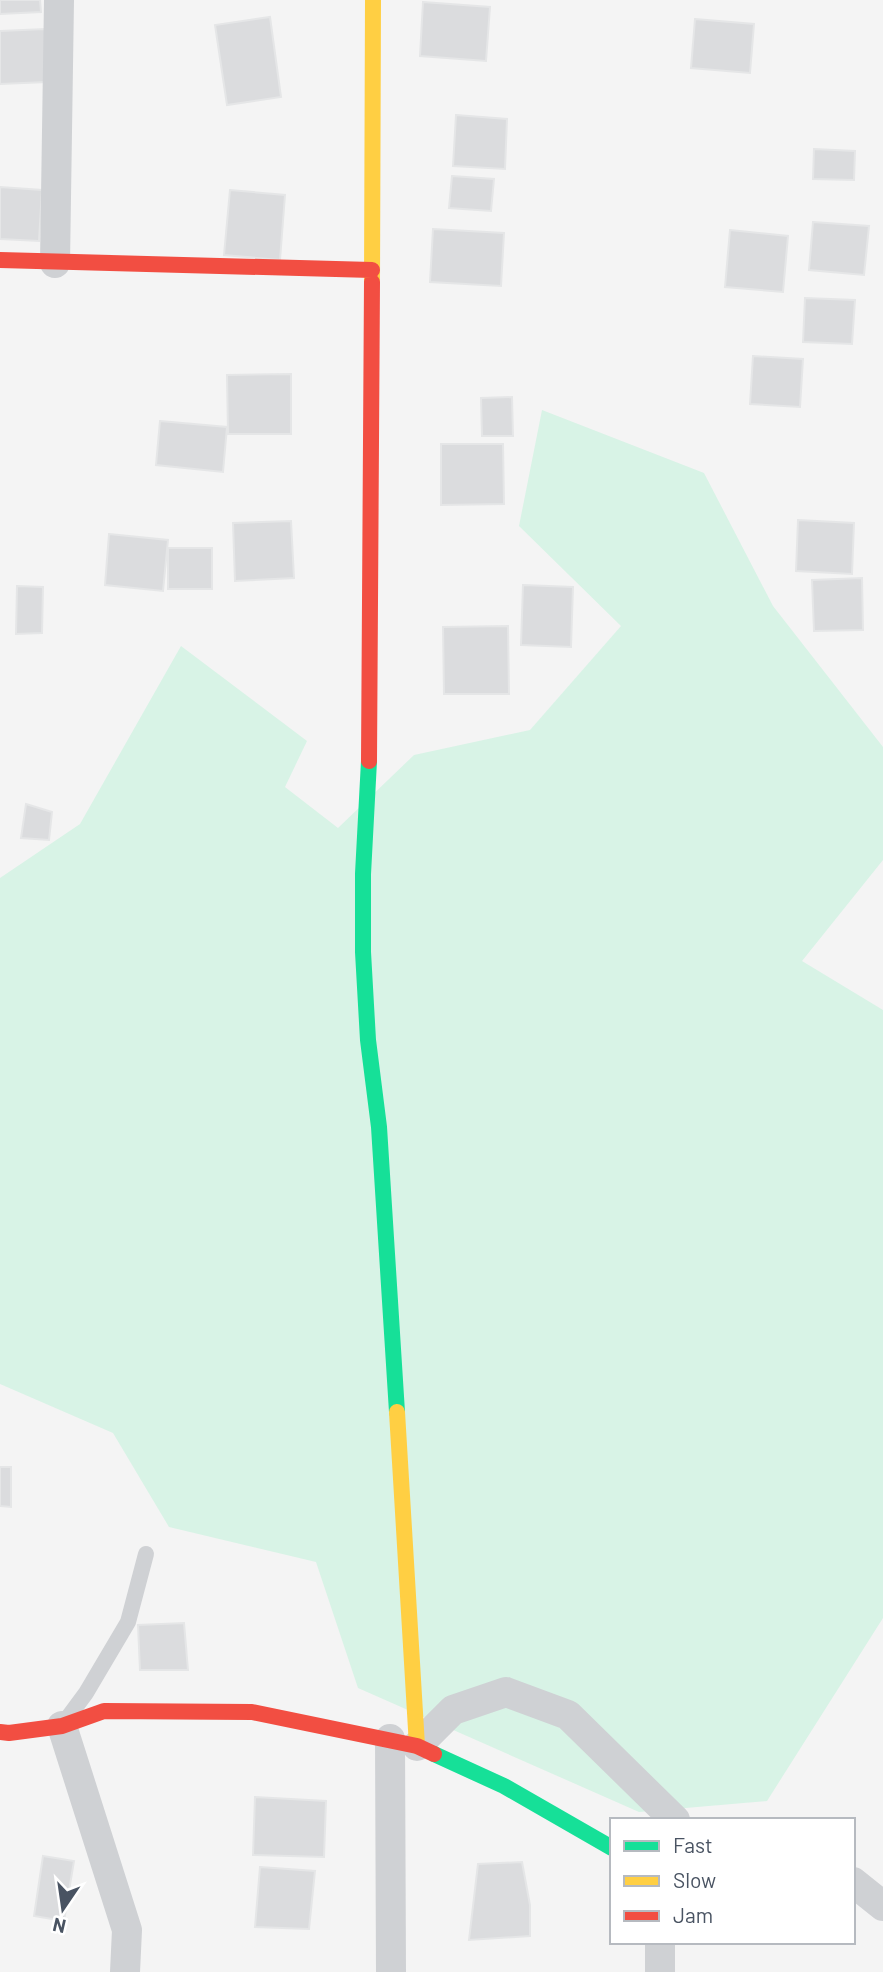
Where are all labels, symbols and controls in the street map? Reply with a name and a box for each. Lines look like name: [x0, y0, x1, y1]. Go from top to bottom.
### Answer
legend: [610, 1818, 855, 1944]
text: Fast: [673, 1832, 713, 1857]
text: Slow: [673, 1867, 716, 1892]
north arrow: [28, 1874, 98, 1944]
text: Jam: [673, 1902, 713, 1927]
text: N: [50, 1913, 68, 1939]

